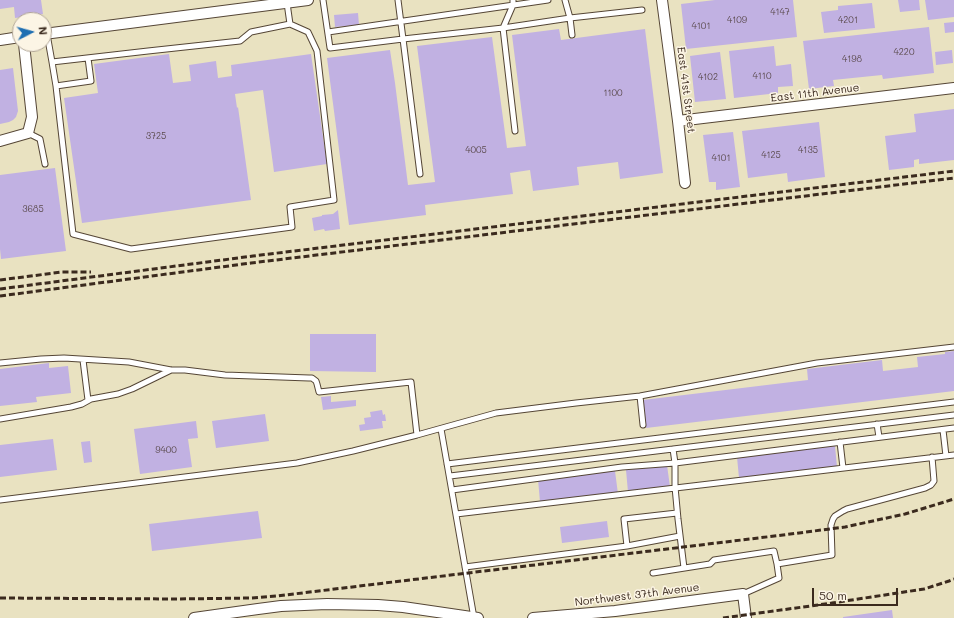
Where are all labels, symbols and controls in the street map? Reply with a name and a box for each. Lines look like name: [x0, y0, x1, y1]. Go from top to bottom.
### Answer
house number: 4147: [770, 7, 790, 17]
north arrow: [12, 12, 52, 52]
house number: 4109: [727, 15, 747, 25]
house number: 4201: [838, 15, 858, 25]
house number: 4101: [692, 21, 710, 31]
text: N: [36, 26, 51, 36]
street label: East 41st Street: [674, 46, 698, 134]
house number: 4220: [894, 47, 914, 57]
house number: 4198: [842, 54, 862, 64]
house number: 4110: [753, 71, 771, 81]
house number: 4102: [698, 72, 718, 82]
street label: East 11th Avenue: [770, 81, 860, 105]
house number: 1100: [603, 88, 623, 98]
house number: 3725: [146, 131, 166, 141]
house number: 4005: [465, 145, 487, 155]
house number: 4135: [798, 145, 818, 155]
house number: 4125: [761, 150, 781, 160]
house number: 4101: [712, 153, 730, 163]
house number: 3685: [22, 204, 44, 214]
house number: 9400: [155, 445, 177, 455]
scale bar: [814, 580, 900, 606]
street label: Northwest 37th Avenue: [574, 581, 700, 609]
text: 50 m: [819, 587, 847, 603]

